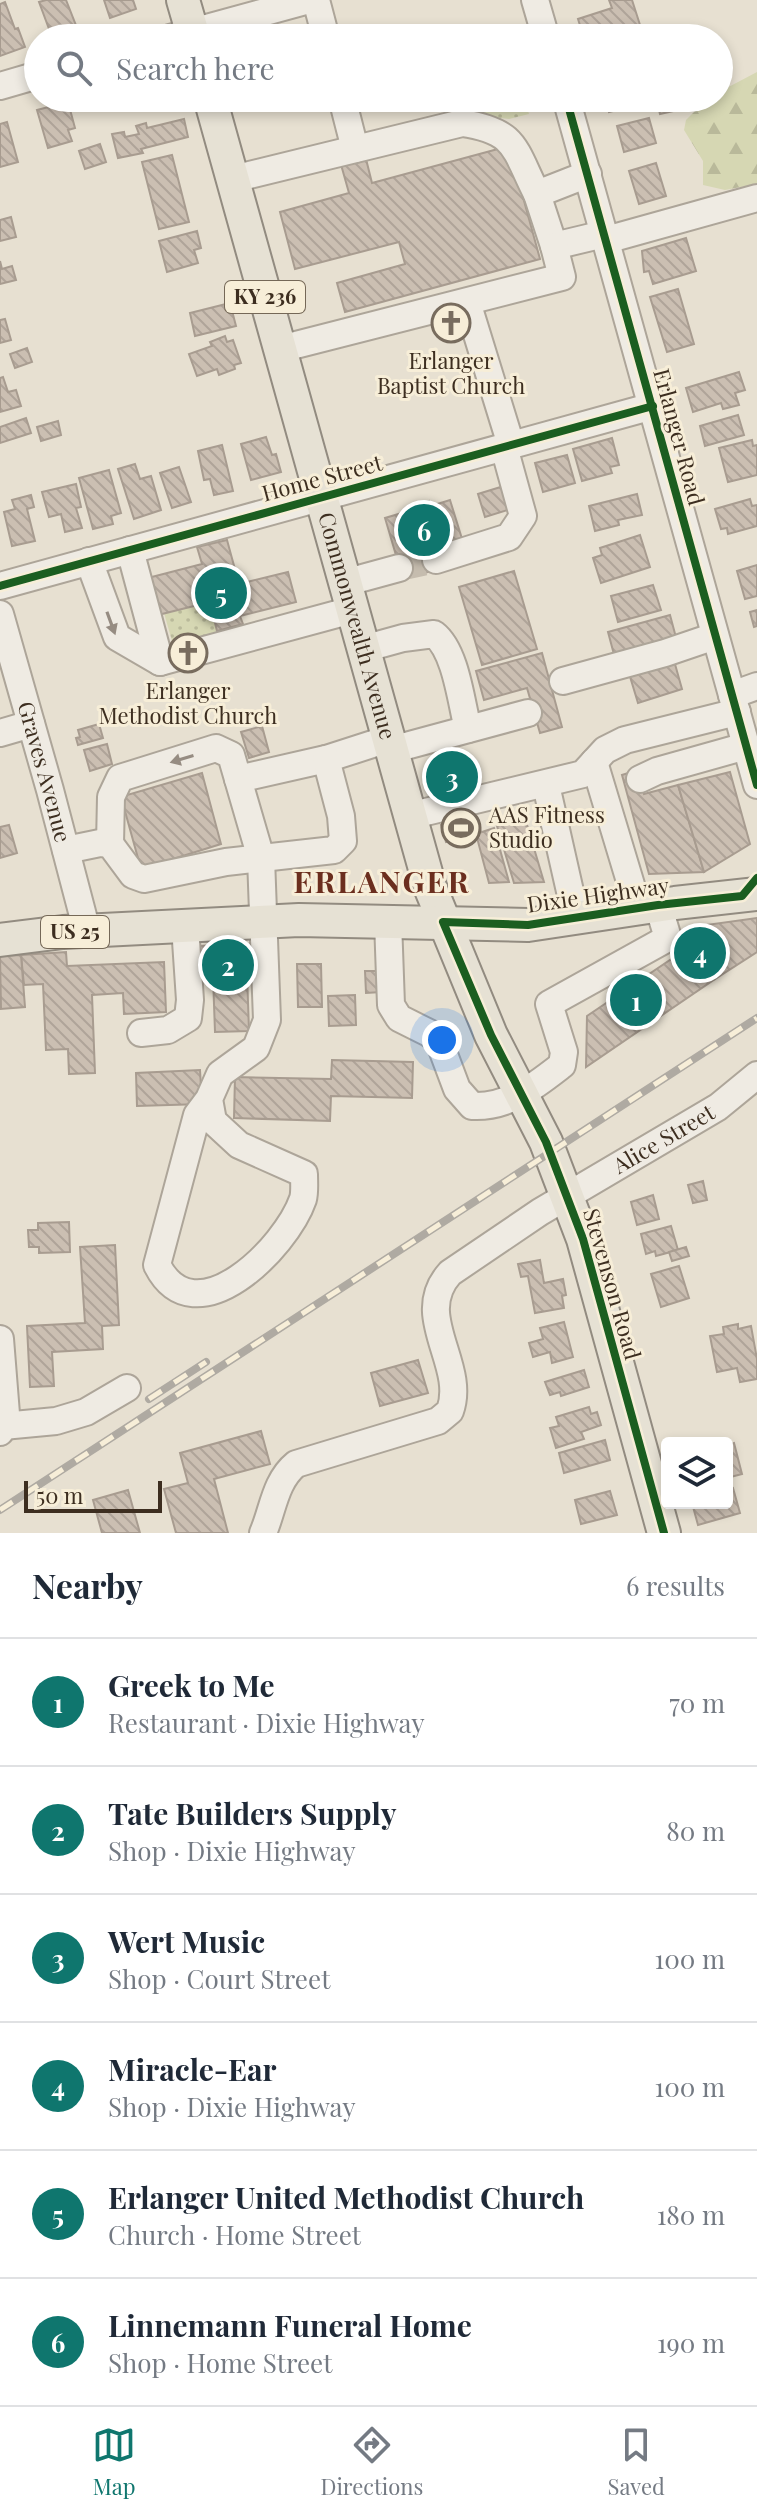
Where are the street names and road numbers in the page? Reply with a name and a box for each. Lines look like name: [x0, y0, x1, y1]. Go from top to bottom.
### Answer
road number: KY 236: [225, 281, 305, 313]
street label: Erlanger Road: [647, 365, 713, 509]
street label: Home Street: [258, 446, 386, 508]
street label: Commonwealth Avenue: [312, 509, 404, 743]
street label: Graves Avenue: [12, 698, 79, 845]
street label: Dixie Highway: [525, 869, 671, 919]
road number: US 25: [41, 916, 109, 948]
street label: Alice Street: [606, 1096, 721, 1180]
street label: Stevenson Road: [577, 1205, 649, 1363]

